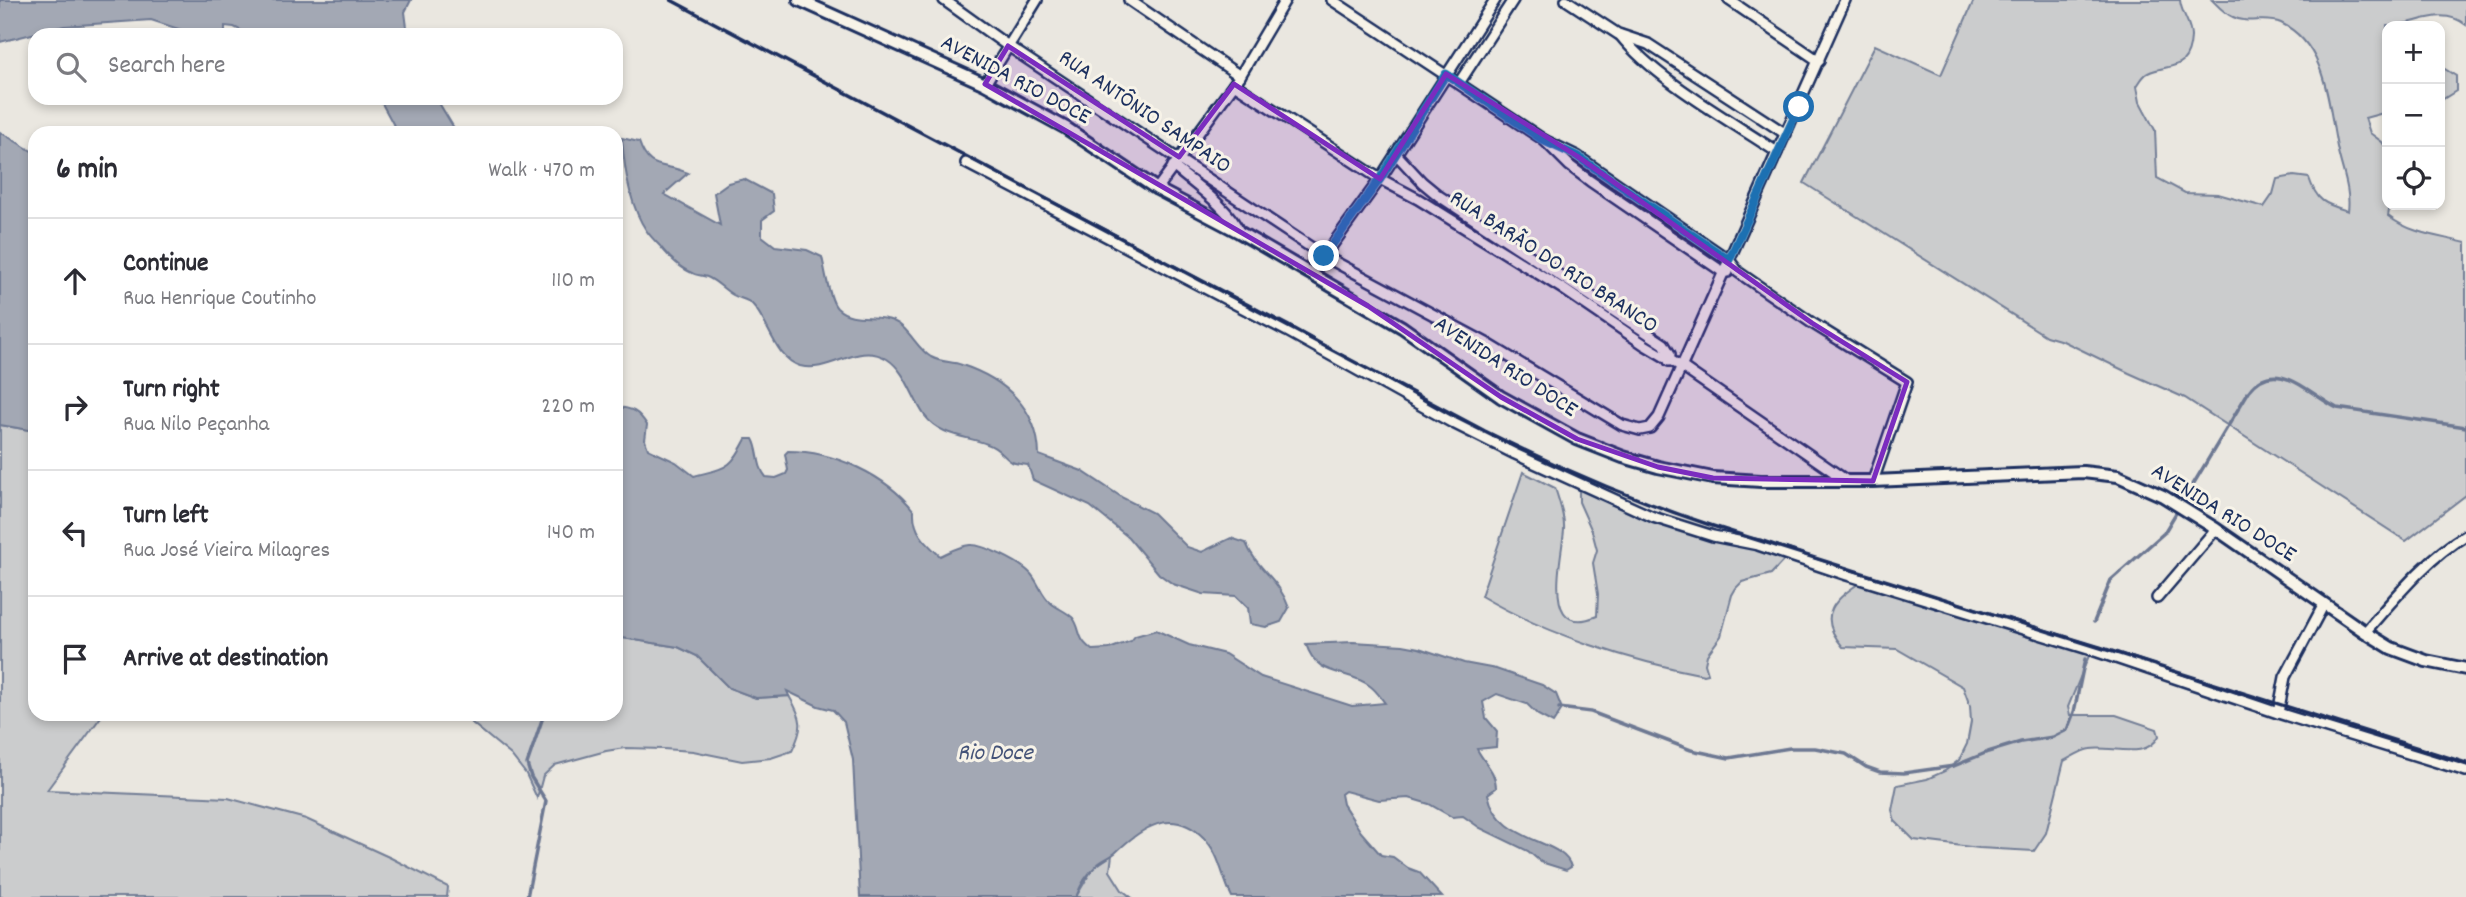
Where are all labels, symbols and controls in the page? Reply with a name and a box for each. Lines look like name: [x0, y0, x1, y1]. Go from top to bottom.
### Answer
map controls: [2382, 21, 2445, 210]
button: +: [2382, 21, 2445, 84]
street label: AVENIDA RIO DOCE: [934, 27, 1096, 135]
search box: [28, 28, 623, 105]
street label: RUA ANTÔNIO SAMPAIO: [1051, 43, 1237, 183]
icon: search: [52, 48, 90, 86]
text: Search here: [108, 48, 226, 85]
button: −: [2382, 84, 2445, 147]
route start: [1783, 91, 1814, 122]
button: locate: [2382, 147, 2445, 210]
text: 6 min: [56, 150, 118, 193]
text: Walk · 470 m: [488, 155, 595, 188]
street label: RUA BARÃO DO RIO BRANCO: [1442, 183, 1664, 343]
route end: [1308, 240, 1339, 271]
text: Continue: [123, 246, 208, 283]
icon: ahead: [56, 262, 94, 300]
text: 110 m: [551, 265, 595, 298]
text: Rua Henrique Coutinho: [123, 283, 317, 316]
street label: AVENIDA RIO DOCE: [1426, 309, 1584, 427]
text: Turn right: [123, 372, 220, 409]
icon: right: [56, 388, 94, 426]
text: 220 m: [541, 391, 595, 424]
text: Rua Nilo Peçanha: [123, 409, 269, 442]
street label: AVENIDA RIO DOCE: [2144, 456, 2303, 572]
text: Turn left: [123, 498, 209, 535]
icon: left: [56, 514, 94, 552]
text: 140 m: [547, 517, 595, 550]
text: Rua José Vieira Milagres: [123, 535, 330, 568]
icon: arrive: [56, 640, 94, 678]
text: Arrive at destination: [123, 641, 328, 678]
water label: Rio Doce: [957, 737, 1034, 771]

